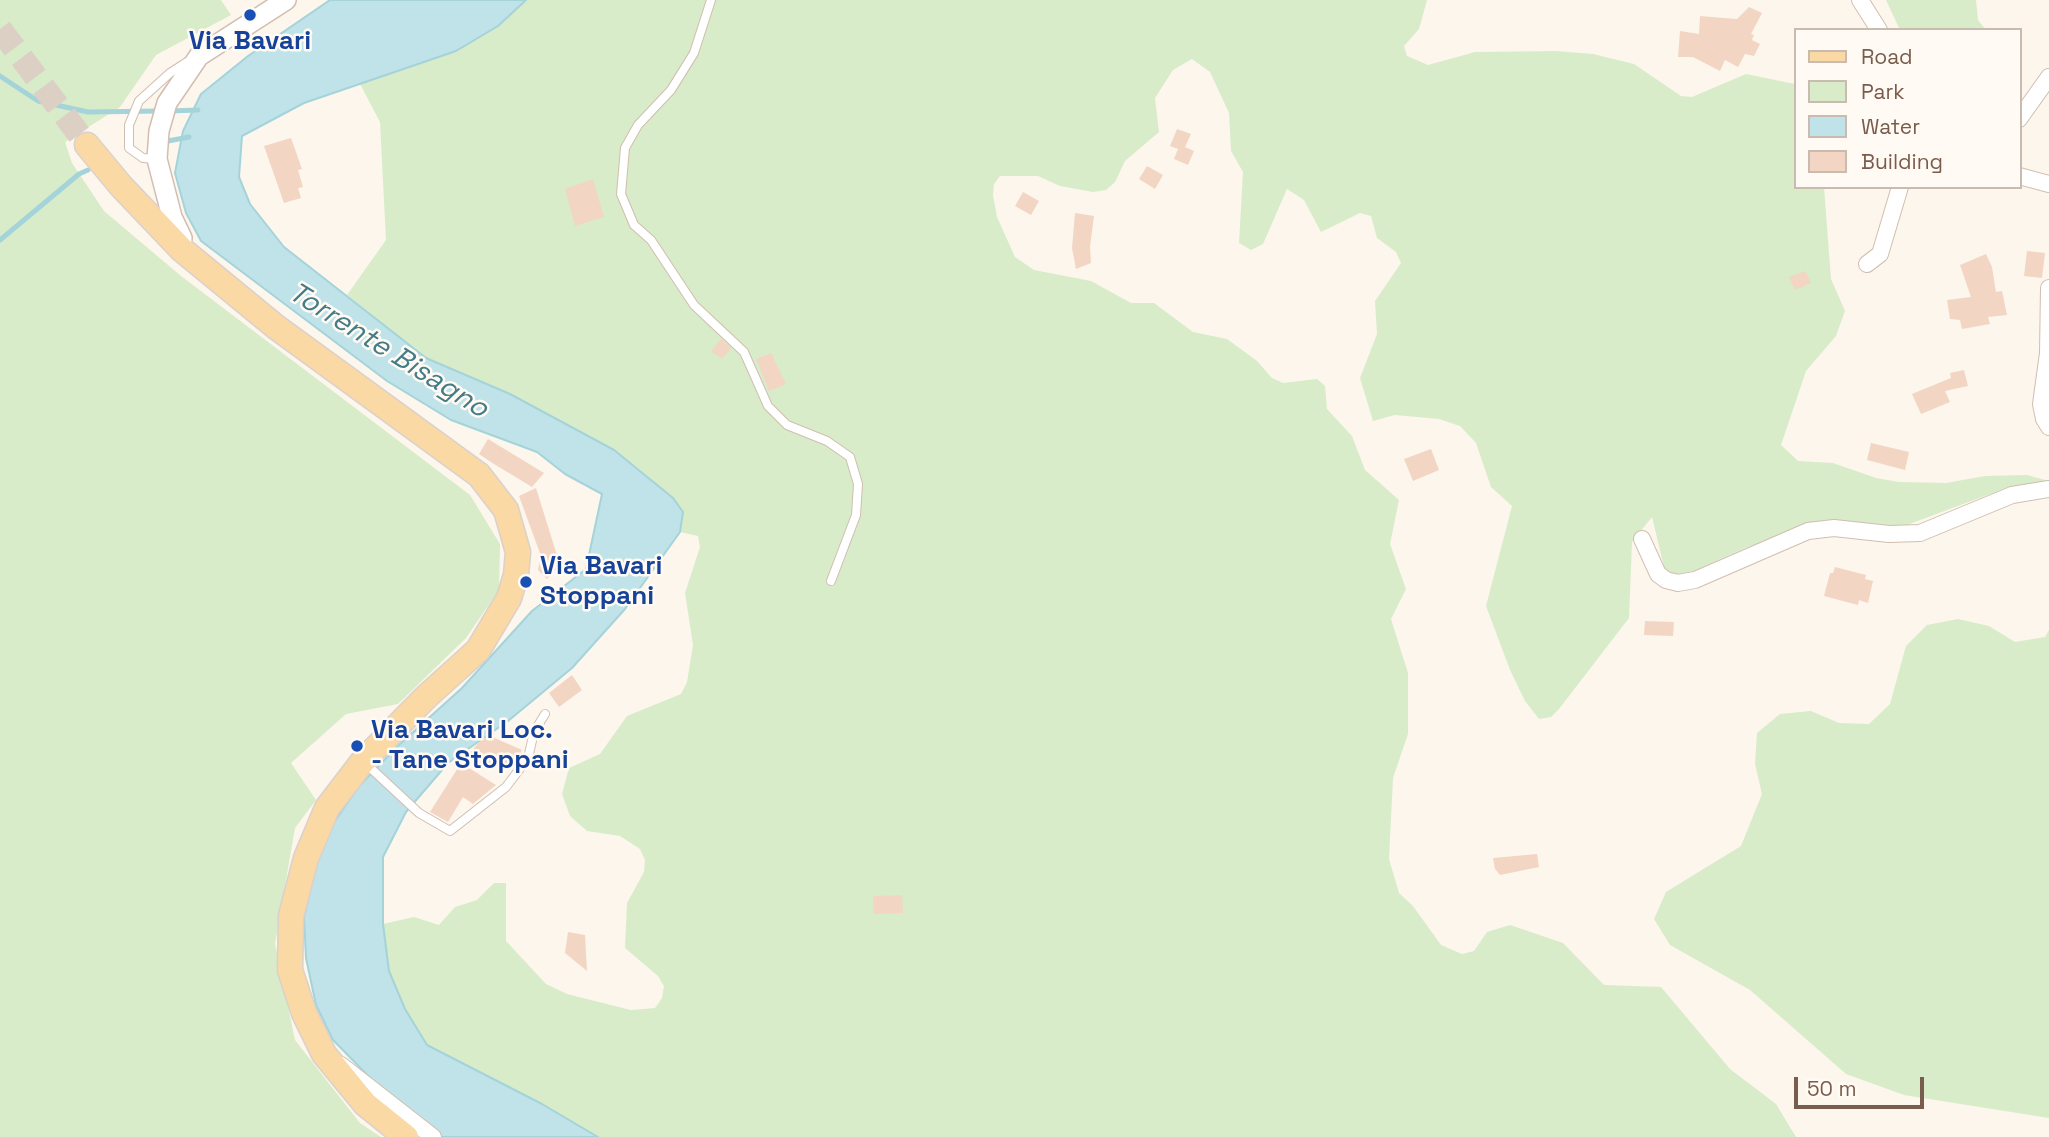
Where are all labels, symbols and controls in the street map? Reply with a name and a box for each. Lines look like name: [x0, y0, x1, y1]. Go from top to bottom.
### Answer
marker: Via Bavari: [242, 7, 258, 23]
place label: Via Bavari: [189, 26, 311, 58]
legend: [1794, 28, 2021, 189]
text: Road: [1861, 43, 1913, 70]
text: Park: [1861, 78, 1905, 105]
text: Water: [1861, 113, 1920, 140]
text: Building: [1861, 148, 1943, 175]
water label: Torrente Bisagno: [282, 276, 494, 426]
place label: Via Bavari Stoppani: [540, 551, 662, 612]
marker: Via Bavari Stoppani: [518, 574, 534, 590]
place label: Via Bavari Loc. - Tane Stoppani: [371, 715, 569, 776]
marker: Via Bavari Loc. - Tane Stoppani: [349, 738, 365, 754]
scale bar: [1797, 1064, 1926, 1108]
text: 50 m: [1807, 1075, 1857, 1102]

